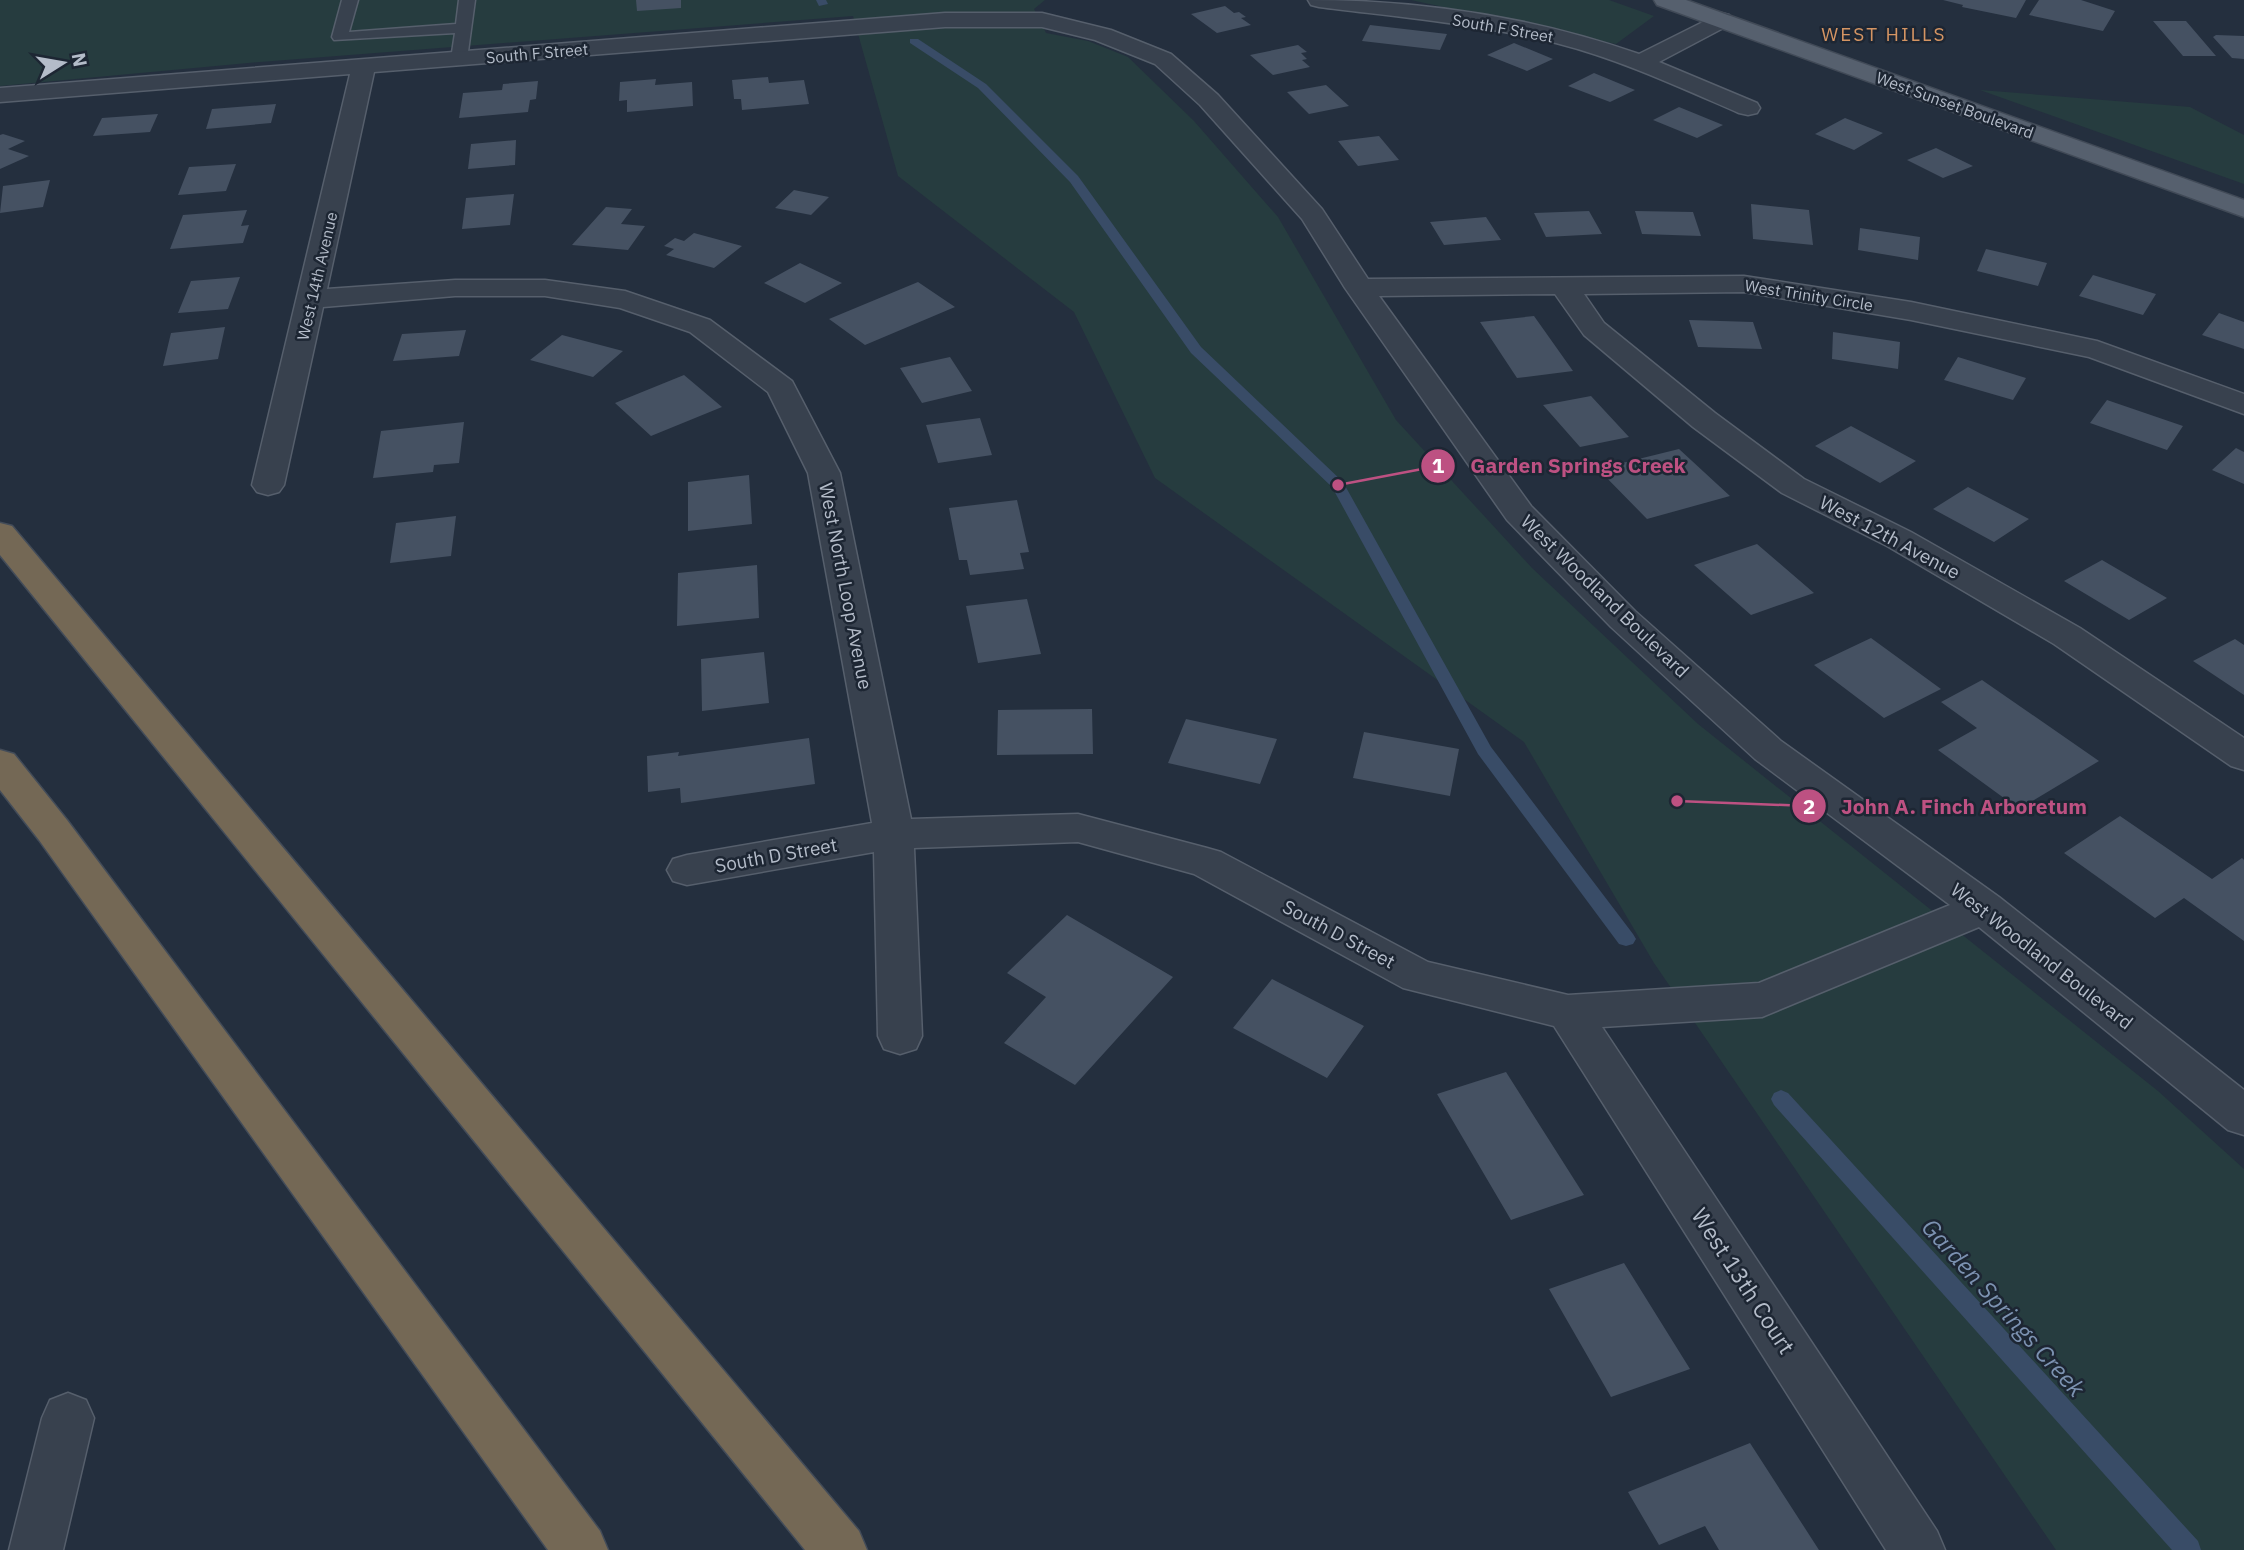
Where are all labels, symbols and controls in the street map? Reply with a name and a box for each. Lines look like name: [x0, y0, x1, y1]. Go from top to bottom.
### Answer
street label: South F Street: [1451, 9, 1555, 47]
district label: WEST HILLS: [1821, 22, 1947, 46]
north arrow: [28, 28, 98, 98]
street label: South F Street: [485, 39, 589, 67]
text: N: [67, 51, 93, 69]
street label: West Sunset Boulevard: [1874, 67, 2036, 143]
street label: West 14th Avenue: [293, 210, 342, 342]
street label: West Trinity Circle: [1743, 275, 1875, 315]
callout: Garden Springs Creek: [1421, 445, 1699, 487]
text: 1: [1432, 451, 1445, 479]
text: Garden Springs Creek: [1470, 451, 1687, 479]
street label: West North Loop Avenue: [814, 481, 878, 691]
street label: West 12th Avenue: [1816, 490, 1964, 584]
street label: West Woodland Boulevard: [1516, 509, 1694, 683]
callout: John A. Finch Arboretum: [1792, 785, 2101, 827]
text: 2: [1803, 792, 1815, 820]
text: John A. Finch Arboretum: [1841, 792, 2087, 820]
street label: South D Street: [713, 832, 839, 878]
street label: West Woodland Boulevard: [1946, 877, 2138, 1035]
street label: South D Street: [1279, 894, 1399, 974]
street label: West 13th Court: [1685, 1202, 1802, 1359]
water label: Garden Springs Creek: [1915, 1211, 2093, 1404]

